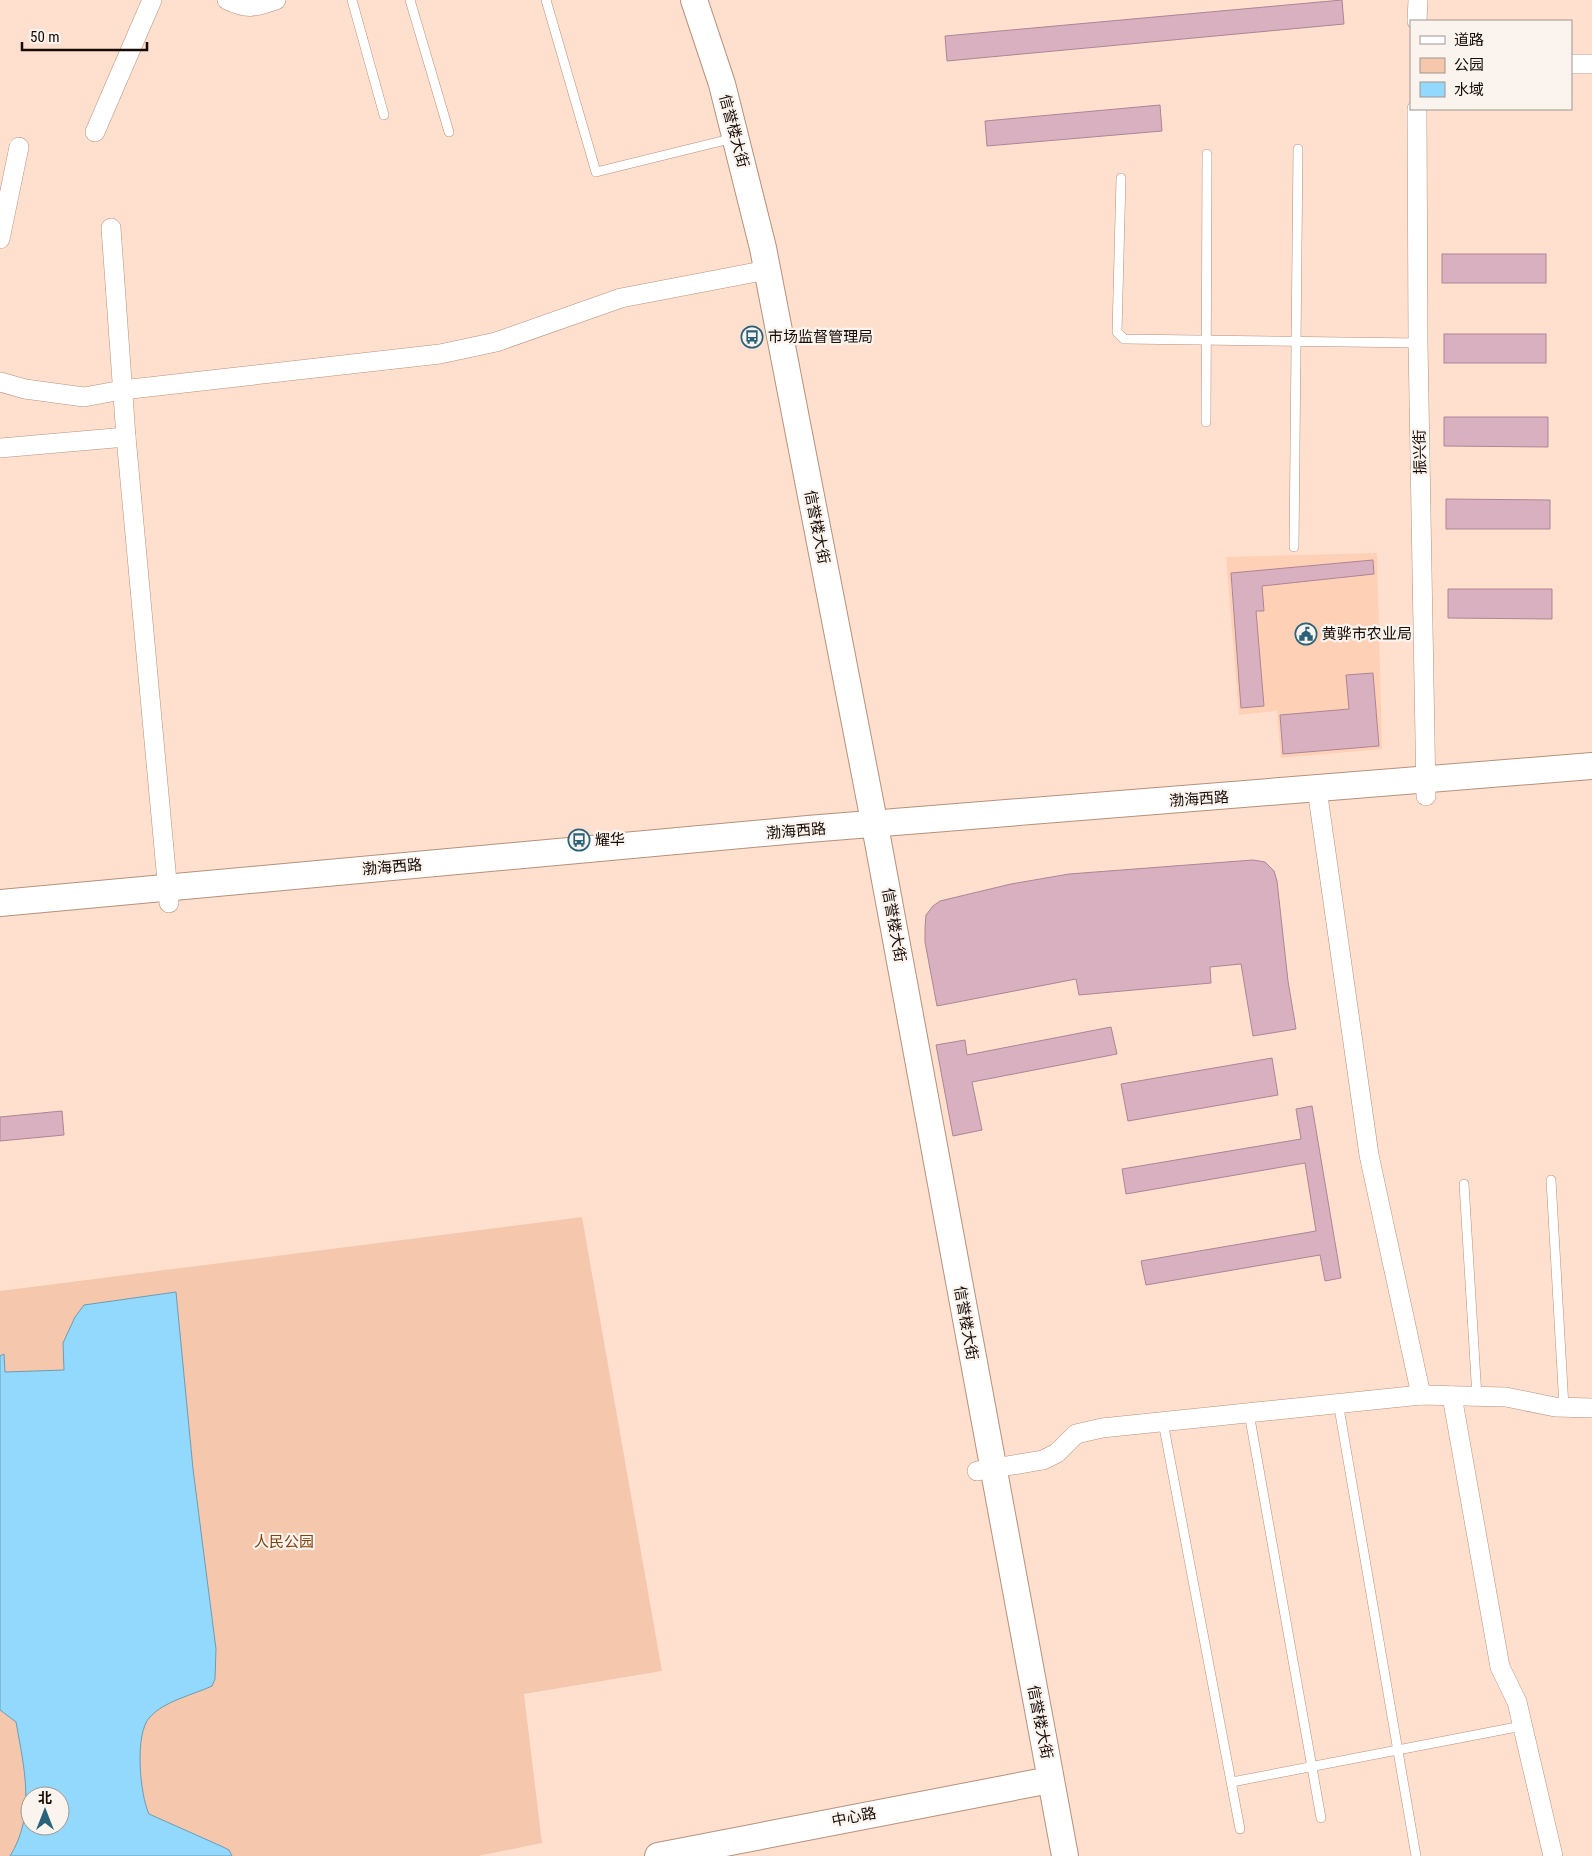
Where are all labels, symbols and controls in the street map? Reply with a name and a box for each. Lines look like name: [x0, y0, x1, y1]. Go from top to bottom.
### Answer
scale bar: [22, 20, 148, 52]
legend: [1410, 20, 1572, 110]
text: 50 m: [30, 28, 60, 46]
text: 道路: [1454, 31, 1484, 49]
text: 公园: [1454, 56, 1484, 74]
text: 水域: [1454, 81, 1484, 99]
street label: 信誉楼大街: [716, 92, 752, 170]
bus stop icon: 市场监督管理局: [740, 325, 764, 349]
place label: 市场监督管理局: [768, 328, 873, 346]
street label: 振兴街: [1411, 429, 1429, 475]
street label: 信誉楼大街: [801, 488, 833, 566]
public building icon: 黄骅市农业局: [1294, 622, 1318, 646]
place label: 黄骅市农业局: [1322, 625, 1412, 643]
street label: 渤海西路: [1168, 788, 1230, 810]
street label: 渤海西路: [765, 819, 827, 843]
bus stop icon: 耀华: [567, 828, 591, 852]
place label: 耀华: [595, 831, 625, 849]
street label: 渤海西路: [361, 855, 423, 879]
street label: 信誉楼大街: [879, 886, 909, 964]
street label: 信誉楼大街: [951, 1284, 981, 1362]
park label: 人民公园: [254, 1533, 314, 1551]
street label: 信誉楼大街: [1024, 1683, 1056, 1761]
north arrow: [20, 1786, 70, 1836]
text: 北: [38, 1790, 52, 1806]
street label: 中心路: [830, 1804, 878, 1830]

